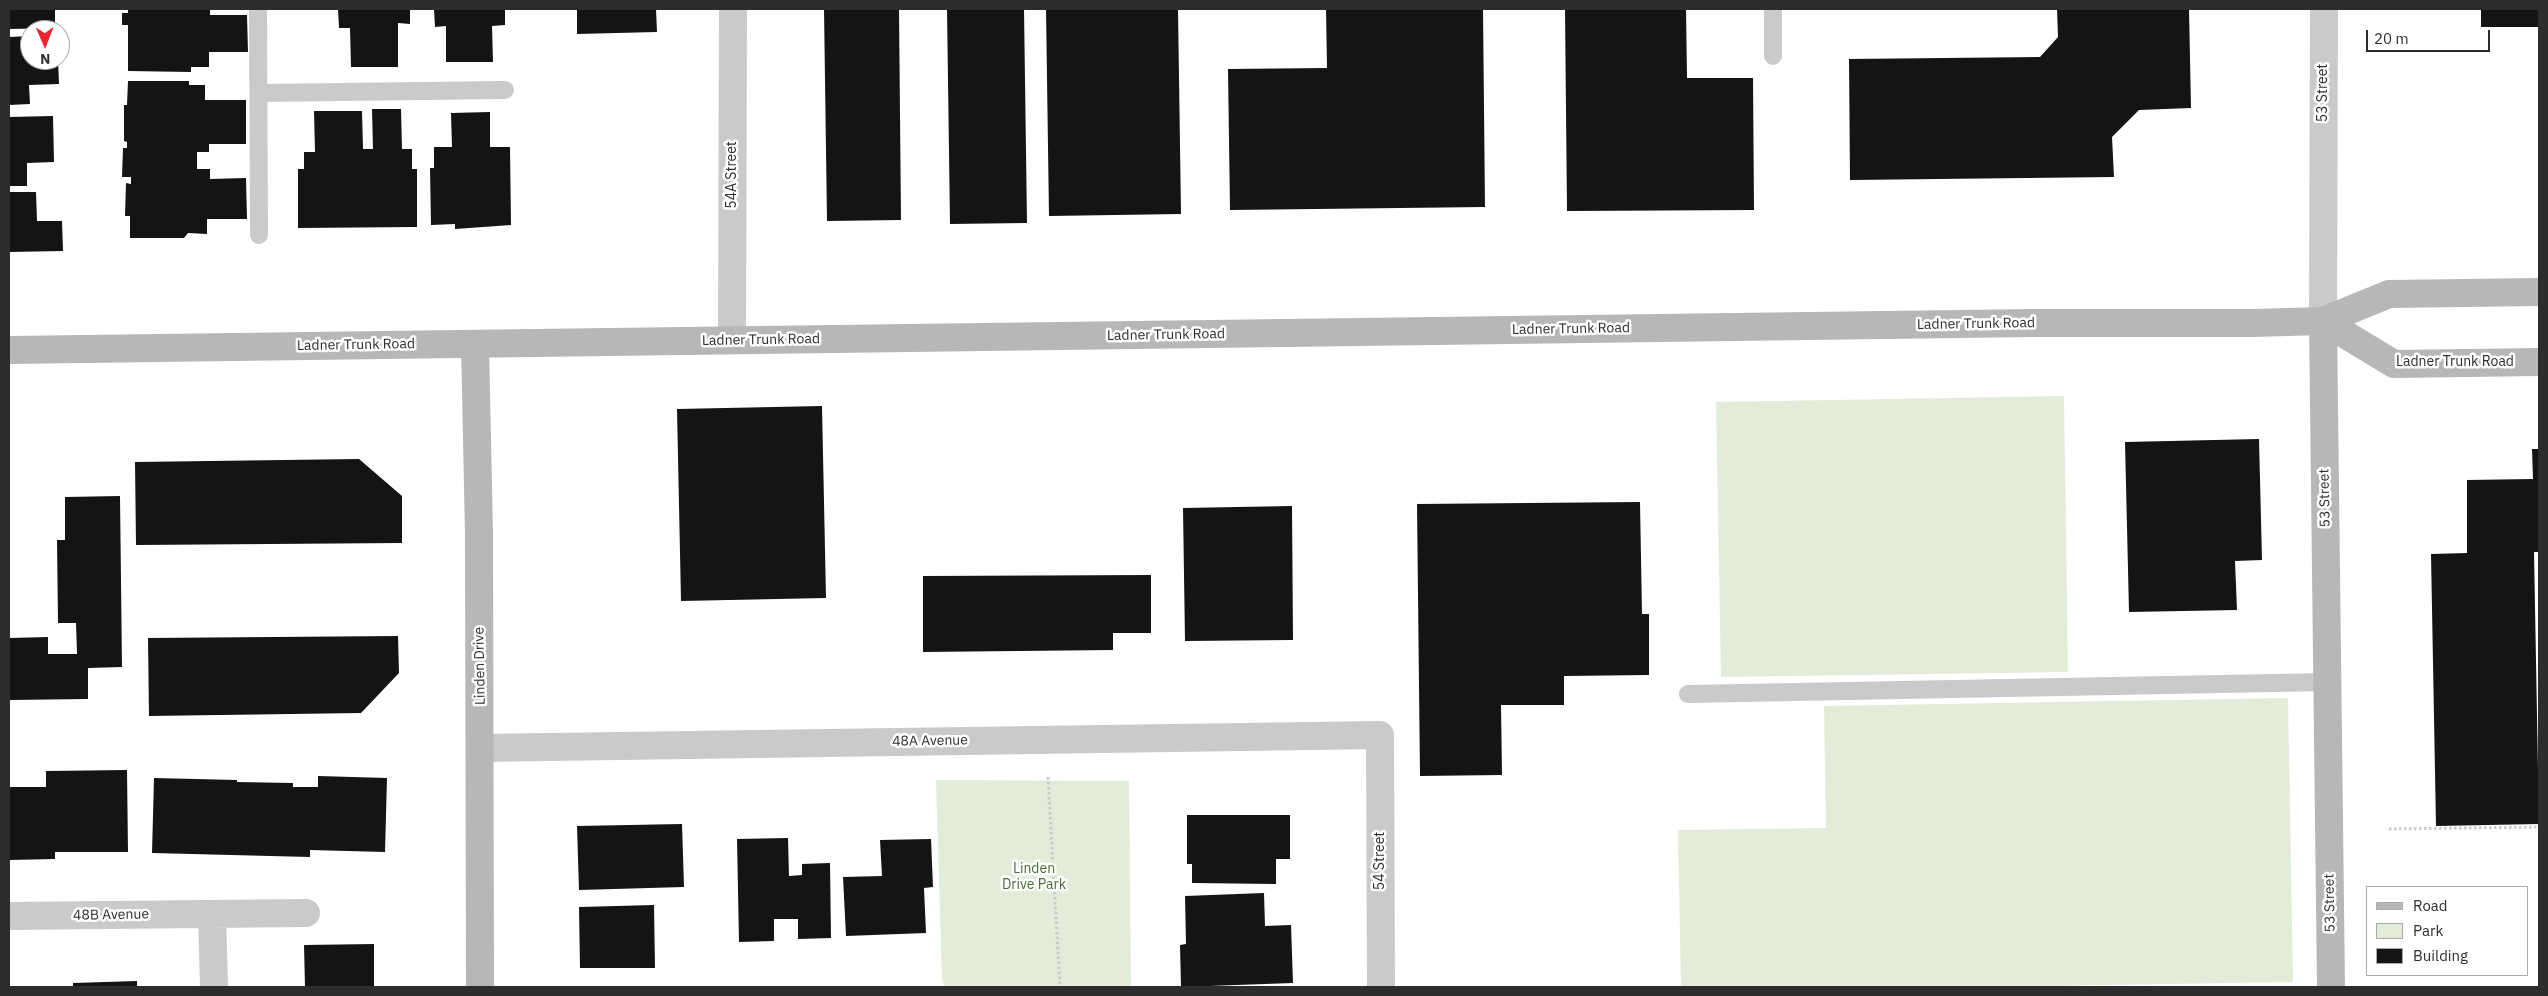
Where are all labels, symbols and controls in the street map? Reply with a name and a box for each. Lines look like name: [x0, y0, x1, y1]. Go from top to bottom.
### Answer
north arrow: [20, 20, 70, 70]
scale bar: [2368, 20, 2492, 52]
text: 20 m: [2374, 29, 2409, 48]
text: N: [40, 50, 50, 68]
street label: 53 Street: [2315, 64, 2331, 122]
street label: 54A Street: [724, 141, 740, 209]
street label: Ladner Trunk Road: [1917, 315, 2035, 333]
street label: Ladner Trunk Road: [1512, 320, 1630, 338]
street label: Ladner Trunk Road: [1107, 326, 1225, 344]
street label: Ladner Trunk Road: [702, 331, 820, 349]
street label: Ladner Trunk Road: [297, 336, 415, 354]
street label: Ladner Trunk Road: [2396, 354, 2514, 370]
street label: 53 Street: [2316, 469, 2334, 527]
street label: Linden Drive: [471, 627, 489, 705]
street label: 48A Avenue: [892, 732, 968, 750]
street label: 54 Street: [1372, 832, 1388, 890]
park label: Linden Drive Park: [1002, 861, 1066, 894]
street label: 53 Street: [2321, 874, 2339, 932]
legend: [2366, 886, 2528, 976]
text: Road: [2413, 896, 2448, 915]
street label: 48B Avenue: [73, 906, 149, 924]
text: Park: [2413, 921, 2443, 940]
text: Building: [2413, 946, 2468, 965]

